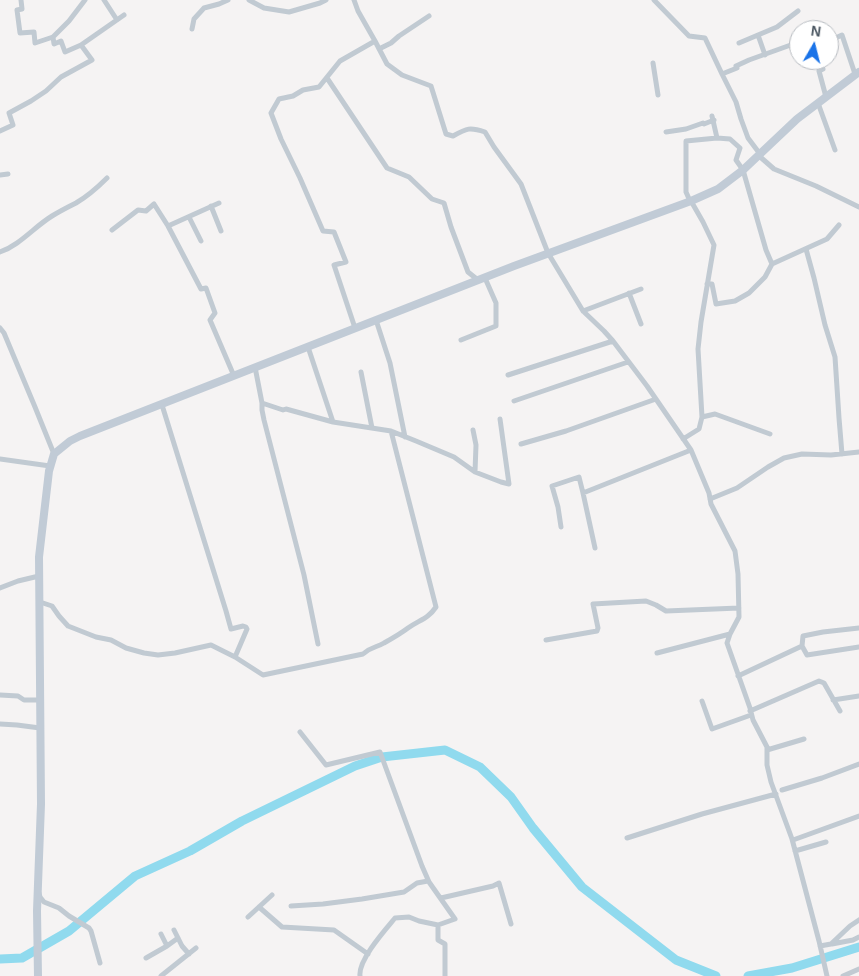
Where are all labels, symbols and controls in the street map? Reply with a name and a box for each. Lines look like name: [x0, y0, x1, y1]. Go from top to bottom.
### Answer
north arrow: [789, 20, 839, 70]
text: N: [810, 23, 822, 40]

